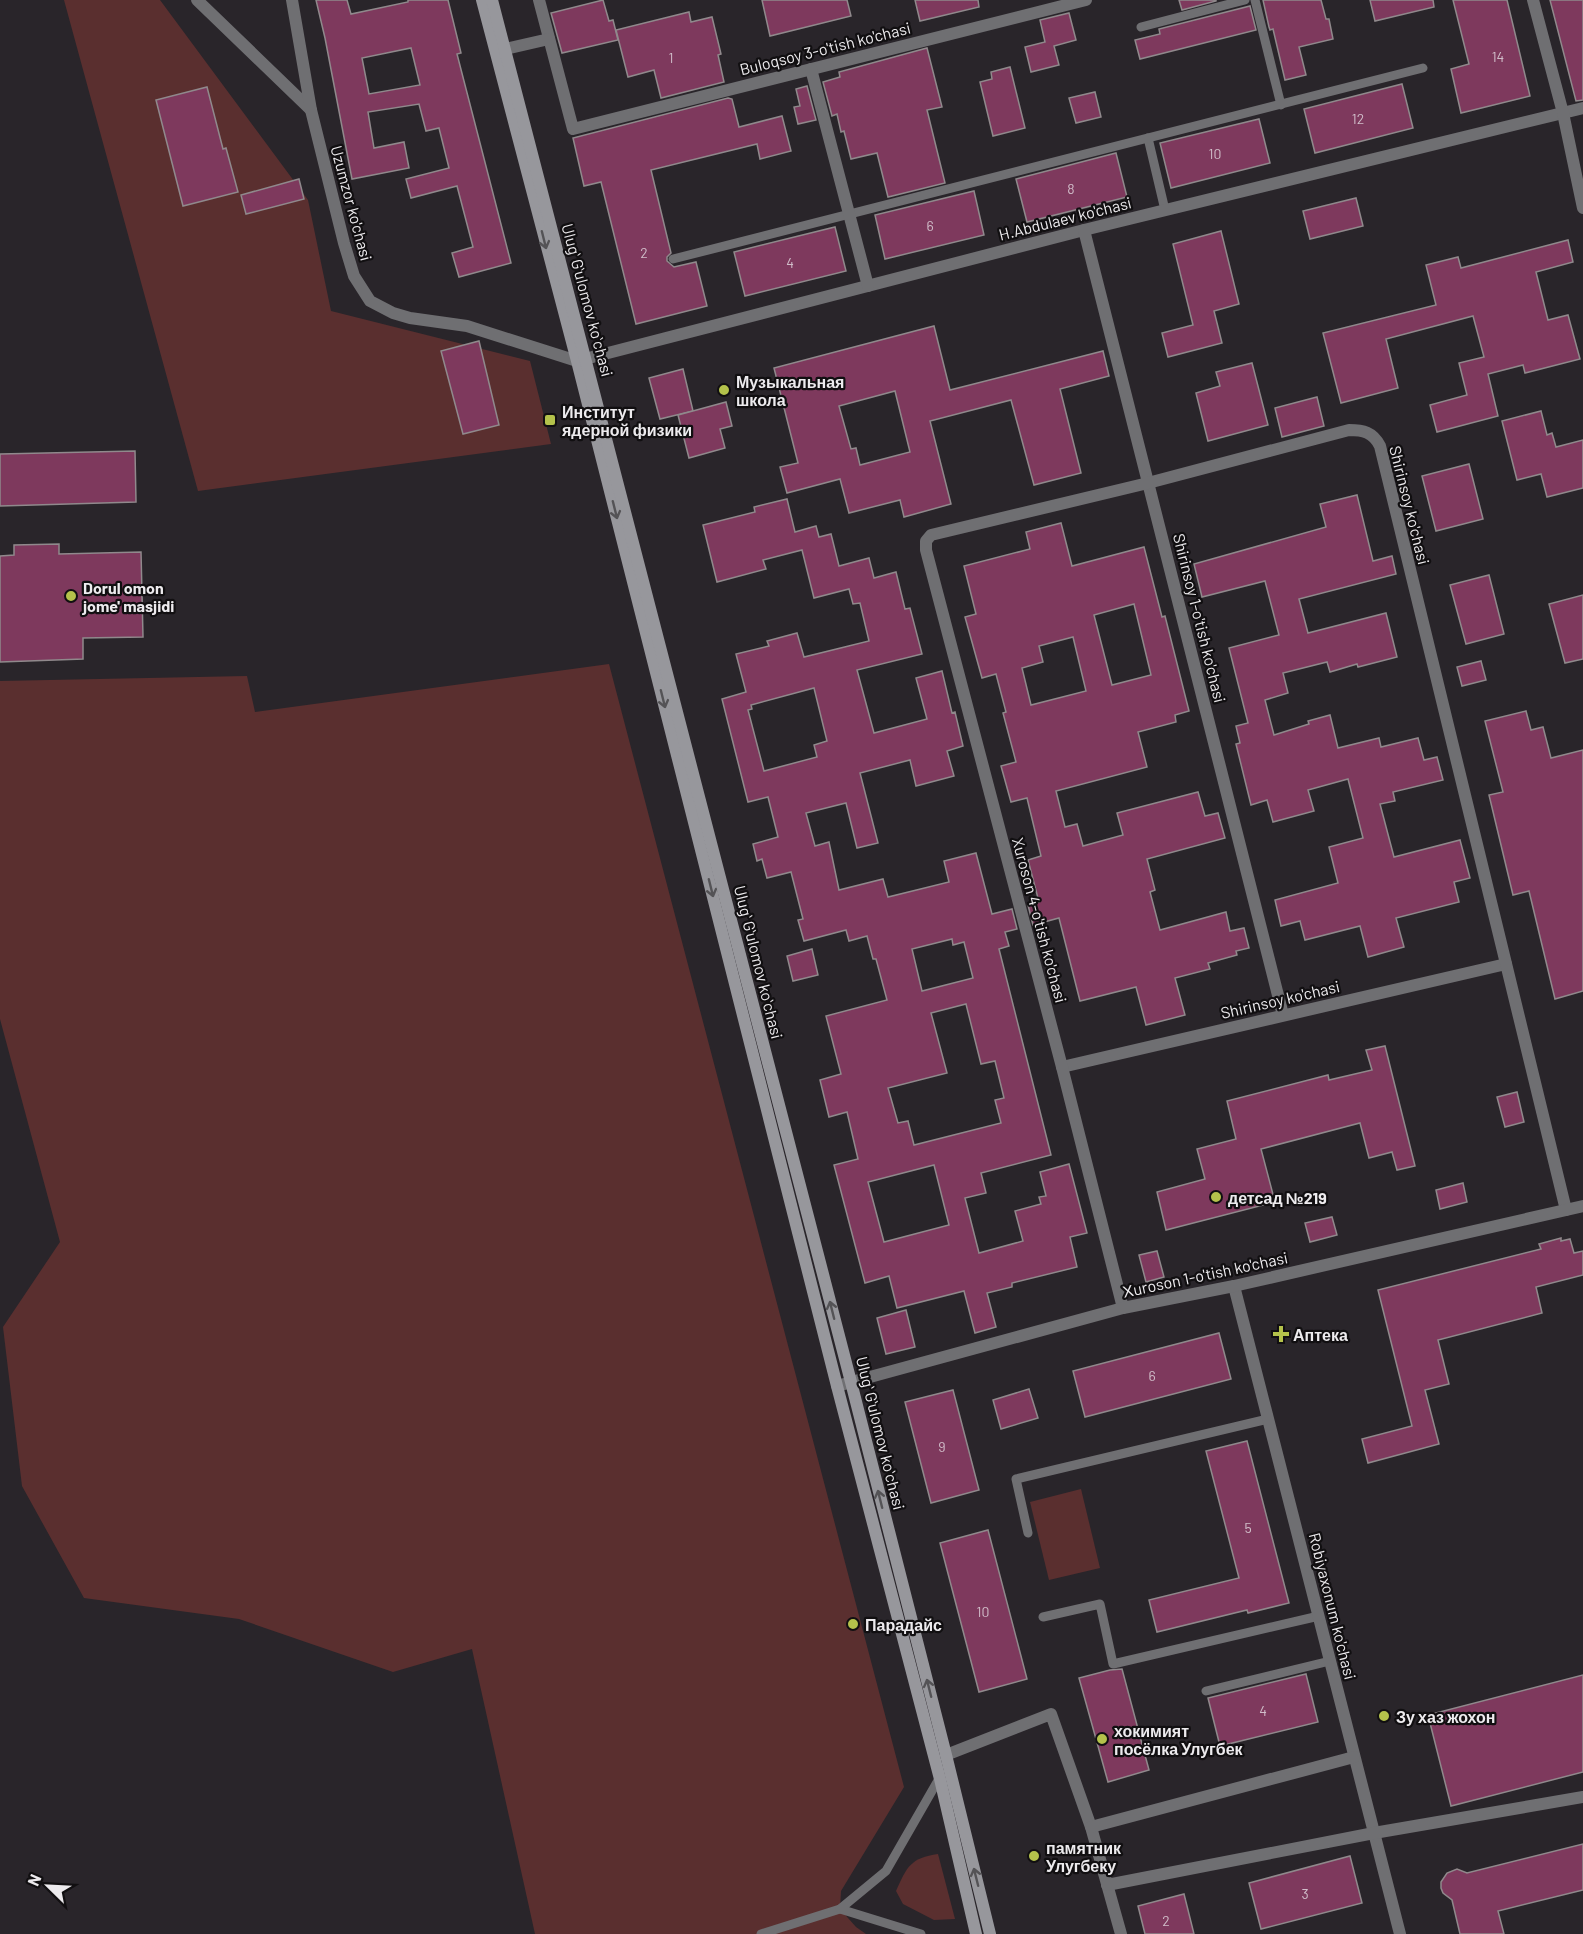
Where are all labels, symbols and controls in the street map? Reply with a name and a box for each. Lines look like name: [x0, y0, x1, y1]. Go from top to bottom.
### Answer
street label: Buloqsoy 3-o'tish ko'chasi: [738, 18, 912, 78]
house number: 14: [1492, 48, 1504, 65]
house number: 1: [669, 49, 673, 66]
house number: 12: [1352, 110, 1364, 127]
street label: Uzumzor ko'chasi: [327, 143, 377, 263]
house number: 10: [1209, 145, 1221, 162]
house number: 8: [1067, 180, 1075, 197]
street label: H.Abdulaev ko'chasi: [997, 192, 1133, 244]
house number: 6: [926, 217, 934, 234]
street label: Ulugʻ Gʻulomov koʻchasi: [558, 221, 618, 379]
one-way arrow: [539, 230, 550, 249]
house number: 2: [640, 244, 648, 261]
house number: 4: [786, 254, 794, 271]
place label: Музыкальная школа: [736, 372, 844, 409]
marker: Музыкальная школа: [717, 383, 731, 397]
place label: Институт ядерной физики: [561, 402, 692, 439]
marker: Институт ядерной физики: [543, 413, 557, 427]
street label: Shirinsoy ko'chasi: [1386, 444, 1434, 566]
one-way arrow: [609, 500, 621, 519]
street label: Shirinsoy 1-o'tish ko'chasi: [1170, 531, 1230, 705]
place label: Dorul omon jome' masjidi: [82, 578, 174, 615]
marker: Dorul omon jome' masjidi: [64, 589, 78, 603]
one-way arrow: [657, 689, 669, 708]
street label: Xuroson 4-o'tish ko'chasi: [1009, 835, 1071, 1005]
one-way arrow: [705, 878, 717, 897]
street label: Ulugʻ Gʻulomov koʻchasi: [731, 883, 787, 1041]
street label: Shirinsoy ko'chasi: [1219, 976, 1341, 1022]
place label: детсад №219: [1228, 1188, 1327, 1207]
marker: детсад №219: [1209, 1190, 1223, 1204]
street label: Хuroson 1-o'tish ko'chasi: [1121, 1247, 1289, 1301]
one-way arrow: [826, 1301, 837, 1320]
place label: Аптека: [1293, 1325, 1348, 1344]
marker: Аптека: [1274, 1327, 1288, 1341]
street label: Ulugʻ Gʻulomov koʻchasi: [853, 1354, 909, 1512]
house number: 6: [1148, 1367, 1156, 1384]
house number: 9: [938, 1438, 946, 1455]
one-way arrow: [874, 1490, 886, 1509]
house number: 5: [1244, 1519, 1252, 1536]
street label: Robiyaxonum ko'chasi: [1306, 1531, 1360, 1681]
house number: 10: [977, 1603, 989, 1620]
place label: Парадайс: [865, 1615, 942, 1634]
marker: Парадайс: [846, 1617, 860, 1631]
one-way arrow: [922, 1679, 934, 1698]
house number: 4: [1259, 1702, 1267, 1719]
place label: Зу хаз жохон: [1396, 1707, 1496, 1726]
marker: Зу хаз жохон: [1377, 1709, 1391, 1723]
place label: хокимият посёлка Улугбек: [1114, 1721, 1244, 1758]
marker: хокимият посёлка Улугбек: [1095, 1732, 1109, 1746]
place label: памятник Улугбеку: [1046, 1838, 1122, 1875]
marker: памятник Улугбеку: [1027, 1849, 1041, 1863]
north arrow: [18, 1856, 78, 1916]
one-way arrow: [969, 1868, 981, 1887]
text: N: [23, 1871, 45, 1888]
house number: 3: [1301, 1885, 1309, 1902]
house number: 2: [1162, 1912, 1170, 1929]

